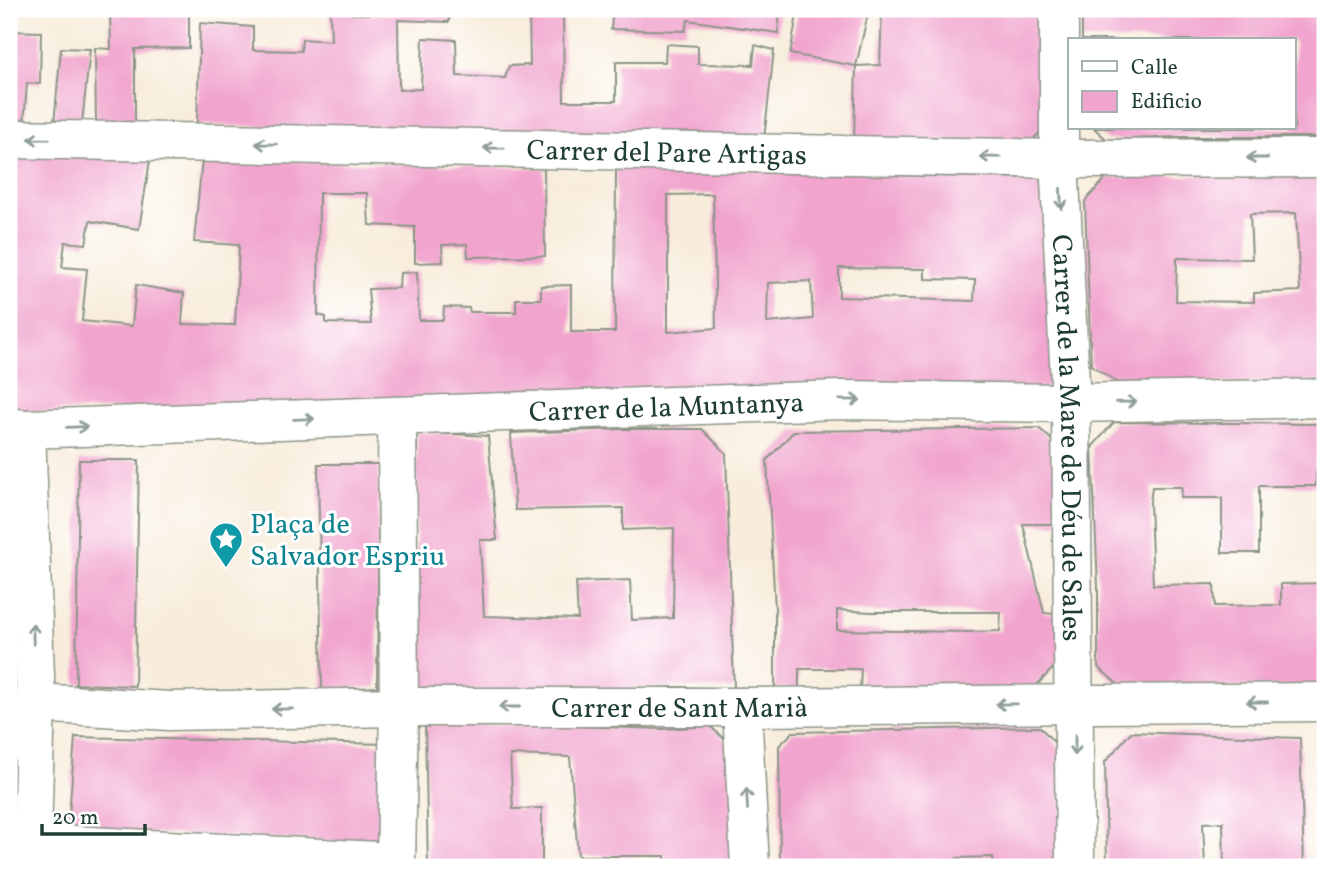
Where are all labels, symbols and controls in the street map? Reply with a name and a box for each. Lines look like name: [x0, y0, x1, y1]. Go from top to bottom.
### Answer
legend: [1068, 38, 1296, 130]
text: Calle: [1131, 54, 1178, 83]
text: Edificio: [1131, 88, 1202, 117]
street label: Carrer del Pare Artigas: [526, 132, 807, 176]
one-way arrow: [27, 133, 50, 146]
one-way arrow: [255, 137, 278, 150]
one-way arrow: [482, 141, 505, 155]
one-way arrow: [979, 150, 1002, 164]
one-way arrow: [1246, 151, 1269, 165]
one-way arrow: [1054, 188, 1067, 211]
street label: Carrer de la Mare de Déu de Sales: [1041, 233, 1090, 641]
street label: Carrer de la Muntanya: [528, 384, 805, 433]
one-way arrow: [838, 393, 861, 407]
one-way arrow: [1115, 395, 1138, 409]
one-way arrow: [292, 413, 315, 426]
one-way arrow: [65, 421, 88, 434]
place label: Plaça de Salvador Espriu: [250, 506, 445, 577]
place icon: Plaça de Salvador Espriu: [207, 520, 245, 569]
one-way arrow: [27, 623, 40, 646]
street label: Carrer de Sant Marià: [551, 689, 808, 729]
one-way arrow: [1246, 695, 1269, 709]
one-way arrow: [995, 698, 1018, 711]
one-way arrow: [498, 700, 521, 714]
one-way arrow: [271, 702, 294, 715]
one-way arrow: [1068, 733, 1082, 756]
one-way arrow: [740, 788, 753, 811]
scale bar: [42, 792, 145, 836]
text: 20 m: [52, 804, 98, 833]

